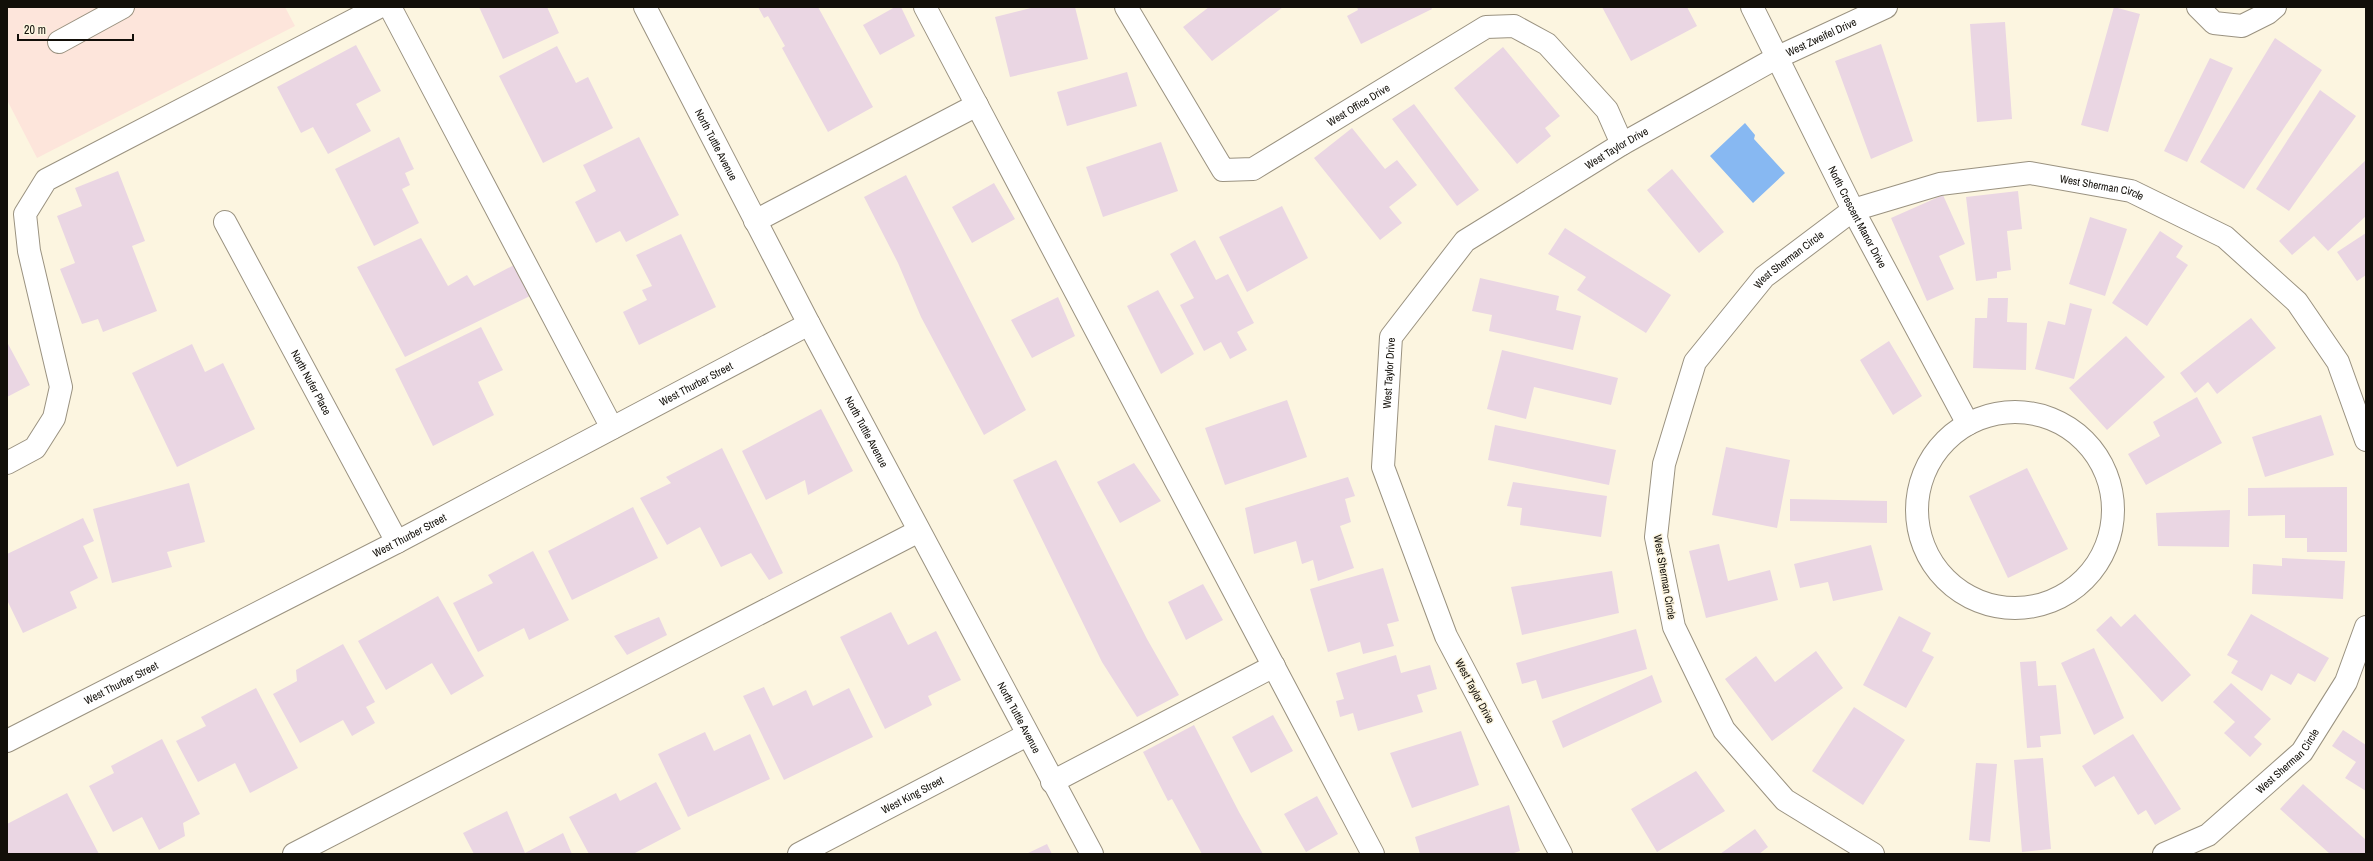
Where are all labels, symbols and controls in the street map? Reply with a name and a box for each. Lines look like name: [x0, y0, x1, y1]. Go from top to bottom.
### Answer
street label: West Zweifel Drive: [1784, 15, 1859, 59]
scale bar: [18, 16, 133, 42]
text: 20 m: [24, 22, 46, 38]
street label: West Office Drive: [1324, 80, 1392, 129]
street label: North Tuttle Avenue: [692, 106, 741, 183]
street label: West Taylor Drive: [1582, 124, 1651, 172]
street label: North Crescent Manor Drive: [1825, 164, 1890, 270]
street label: West Sherman Circle: [2059, 171, 2146, 203]
street label: West Sherman Circle: [1751, 228, 1827, 291]
street label: West Taylor Drive: [1380, 337, 1398, 409]
street label: North Nufer Place: [288, 347, 334, 417]
street label: West Thurber Street: [657, 358, 735, 409]
street label: North Tuttle Avenue: [842, 394, 891, 470]
street label: West Thurber Street: [370, 510, 449, 560]
street label: West Sherman Circle: [1651, 534, 1679, 620]
street label: West Taylor Drive: [1452, 656, 1498, 726]
street label: West Thurber Street: [82, 658, 161, 707]
street label: North Tuttle Avenue: [994, 679, 1044, 756]
street label: West Sherman Circle: [2253, 726, 2322, 796]
street label: West King Street: [879, 773, 946, 817]

